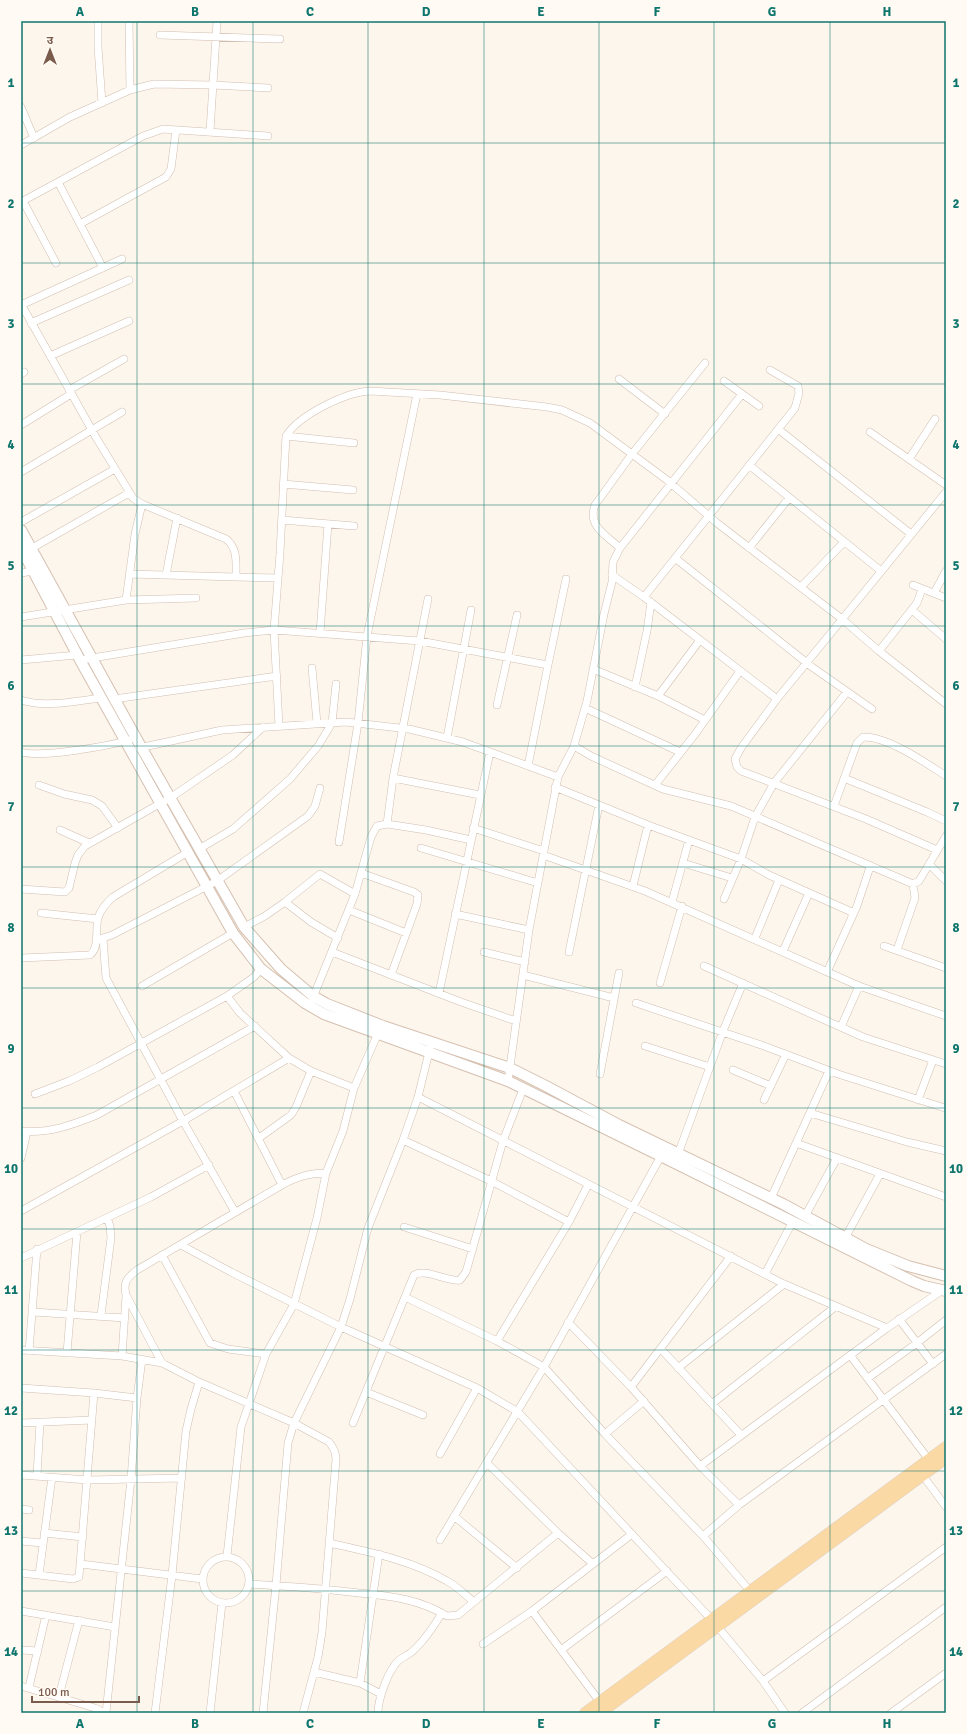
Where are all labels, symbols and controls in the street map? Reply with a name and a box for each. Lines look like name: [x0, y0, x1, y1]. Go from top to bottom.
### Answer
text: A: [76, 4, 85, 20]
text: B: [191, 4, 199, 20]
text: C: [306, 4, 314, 20]
text: D: [422, 4, 431, 20]
text: E: [537, 4, 545, 20]
text: F: [654, 4, 661, 20]
text: G: [768, 4, 776, 20]
text: H: [883, 4, 891, 20]
north arrow: [30, 30, 70, 70]
text: उ: [47, 34, 54, 47]
text: 1: [7, 75, 15, 91]
text: 1: [952, 75, 960, 91]
text: 2: [7, 196, 15, 212]
text: 2: [952, 196, 960, 212]
text: 3: [7, 316, 15, 332]
text: 3: [952, 316, 960, 332]
text: 4: [7, 437, 15, 453]
text: 4: [952, 437, 960, 453]
text: 5: [7, 558, 15, 574]
text: 5: [952, 558, 960, 574]
text: 6: [7, 678, 15, 694]
text: 6: [952, 678, 960, 694]
text: 7: [7, 799, 15, 815]
text: 7: [952, 799, 960, 815]
text: 8: [7, 920, 15, 936]
text: 8: [952, 920, 960, 936]
text: 9: [7, 1041, 15, 1057]
text: 9: [952, 1041, 960, 1057]
text: 10: [4, 1161, 18, 1177]
text: 10: [949, 1161, 963, 1177]
text: 11: [4, 1282, 18, 1298]
text: 11: [949, 1282, 963, 1298]
text: 12: [4, 1403, 18, 1419]
text: 12: [949, 1403, 963, 1419]
text: 13: [4, 1523, 18, 1539]
text: 13: [949, 1523, 963, 1539]
text: 14: [4, 1644, 18, 1660]
text: 14: [949, 1644, 963, 1660]
scale bar: [32, 1678, 139, 1704]
text: 100 m: [38, 1685, 70, 1700]
text: A: [76, 1716, 85, 1732]
text: B: [191, 1716, 199, 1732]
text: C: [306, 1716, 314, 1732]
text: D: [422, 1716, 431, 1732]
text: E: [537, 1716, 545, 1732]
text: F: [654, 1716, 661, 1732]
text: G: [768, 1716, 776, 1732]
text: H: [883, 1716, 891, 1732]

